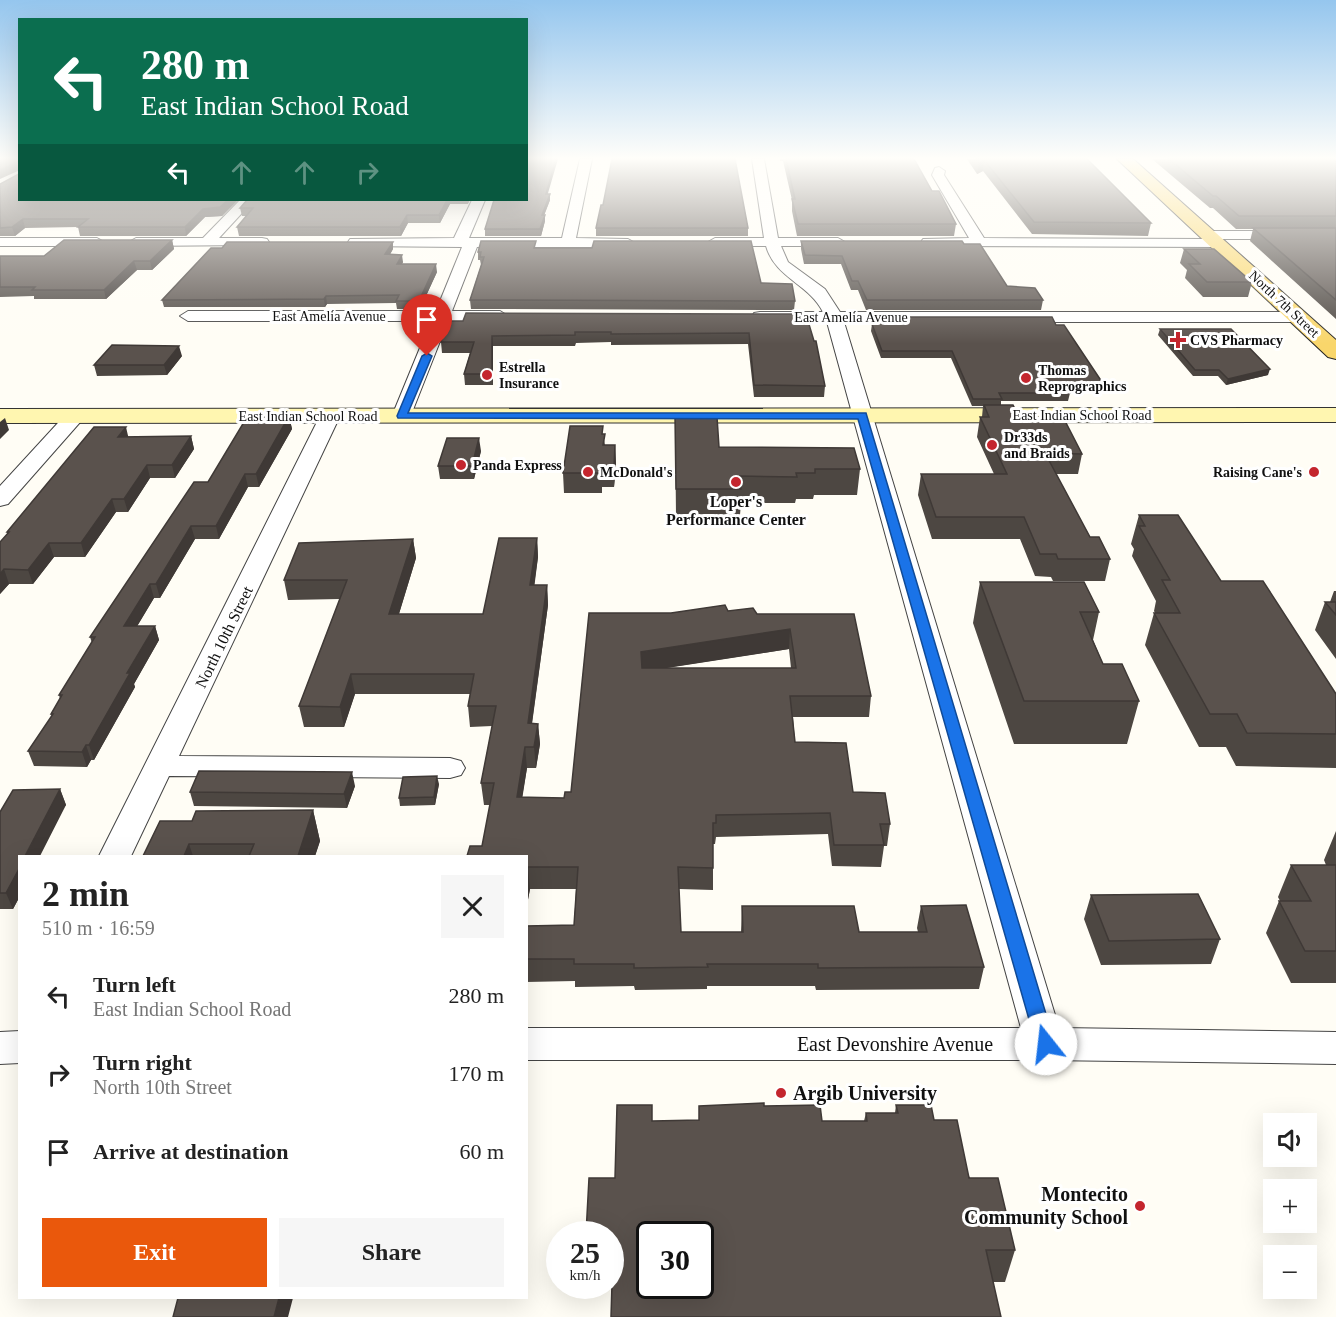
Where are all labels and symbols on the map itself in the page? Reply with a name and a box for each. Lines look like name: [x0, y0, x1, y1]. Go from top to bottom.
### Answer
street label: North 7th Street: [1246, 268, 1322, 340]
pin: [401, 294, 452, 356]
street label: East Amelia Avenue: [272, 309, 386, 324]
street label: East Amelia Avenue: [794, 310, 908, 325]
marker: CVS Pharmacy: [1171, 333, 1185, 347]
place label: CVS Pharmacy: [1190, 333, 1283, 348]
place label: Estrella Insurance: [499, 360, 559, 391]
place label: Thomas Reprographics: [1038, 363, 1127, 394]
marker: Estrella Insurance: [480, 368, 494, 382]
marker: Thomas Reprographics: [1019, 371, 1033, 385]
street label: East Indian School Road: [1013, 408, 1151, 423]
street label: East Indian School Road: [239, 409, 377, 424]
place label: Dr33ds and Braids: [1004, 430, 1070, 461]
marker: Dr33ds and Braids: [985, 438, 999, 452]
marker: Panda Express: [454, 458, 468, 472]
place label: Panda Express: [473, 458, 562, 473]
marker: McDonald's: [581, 465, 595, 479]
place label: McDonald's: [600, 465, 673, 480]
place label: Raising Cane's: [1213, 465, 1303, 480]
marker: Raising Cane's: [1307, 465, 1321, 479]
marker: Loper's Performance Center: [729, 475, 743, 489]
place label: Loper's Performance Center: [666, 493, 806, 528]
street label: North 10th Street: [192, 583, 256, 691]
position arrow: [1014, 1012, 1078, 1076]
street label: East Devonshire Avenue: [797, 1033, 993, 1055]
place label: Argib University: [793, 1082, 937, 1105]
marker: Argib University: [774, 1086, 788, 1100]
place label: Montecito Community School: [964, 1183, 1128, 1229]
marker: Montecito Community School: [1133, 1199, 1147, 1213]
speed limit sign: 30: [636, 1221, 714, 1299]

